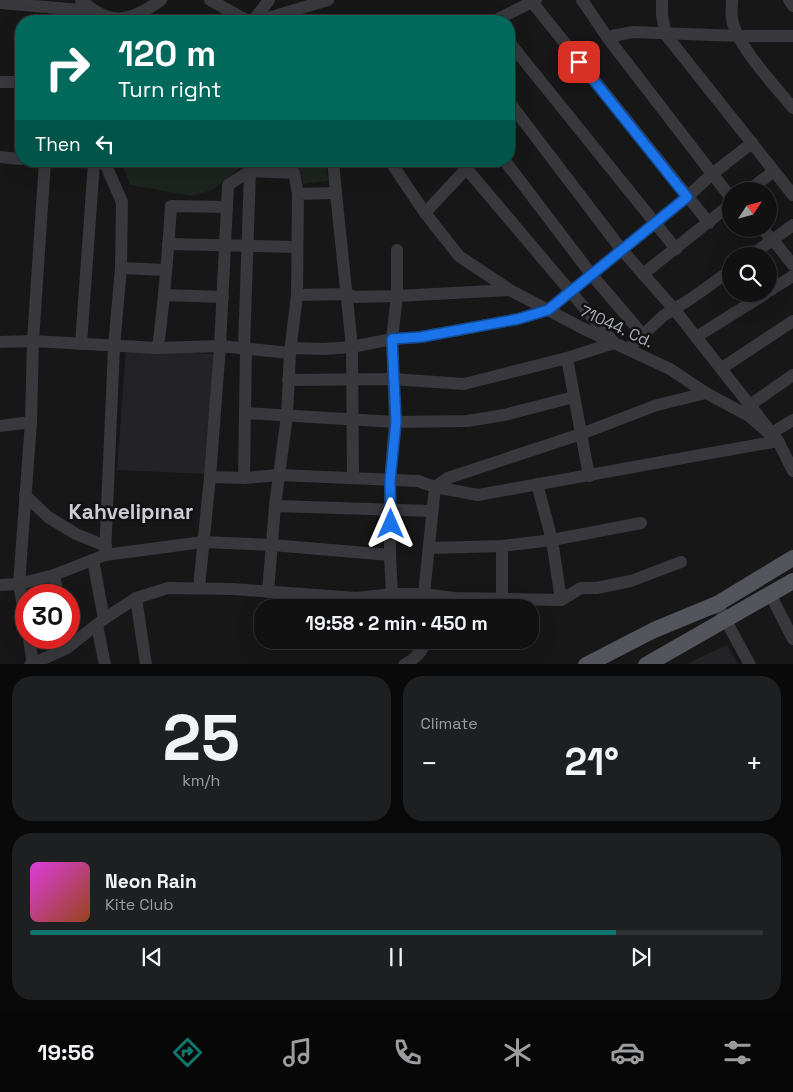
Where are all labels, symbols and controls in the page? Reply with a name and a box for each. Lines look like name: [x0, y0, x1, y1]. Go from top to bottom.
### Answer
text: 120 m: [118, 32, 216, 76]
icon: right: [35, 35, 100, 100]
pin: [558, 41, 600, 83]
icon: arrive: [565, 48, 593, 76]
text: Turn right: [118, 75, 221, 103]
icon: left: [91, 130, 119, 158]
text: Then: [35, 132, 81, 157]
north arrow: [722, 182, 778, 238]
map controls: [722, 182, 777, 302]
button: search: [722, 247, 777, 302]
street label: 71044. Cd.: [577, 300, 657, 352]
position arrow: [364, 497, 416, 549]
district label: Kahvelipınar: [69, 498, 193, 525]
speed limit sign: 30: [15, 584, 80, 649]
text: 19:58 · 2 min · 450 m: [305, 611, 488, 636]
text: 25: [162, 696, 240, 779]
text: Climate: [421, 713, 478, 734]
text: 21°: [564, 738, 619, 786]
text: −: [421, 745, 438, 781]
text: +: [746, 745, 763, 781]
text: km/h: [182, 770, 220, 791]
text: Neon Rain: [105, 869, 197, 894]
text: Kite Club: [105, 894, 174, 915]
icon: previous: [138, 943, 166, 971]
icon: pause: [382, 943, 410, 971]
icon: next: [627, 943, 655, 971]
icon: directions: [170, 1035, 205, 1070]
icon: music: [280, 1035, 315, 1070]
icon: phone: [390, 1035, 425, 1070]
icon: climate: [500, 1035, 535, 1070]
icon: car: [610, 1035, 645, 1070]
icon: filters: [720, 1035, 755, 1070]
text: 19:56: [38, 1038, 94, 1066]

